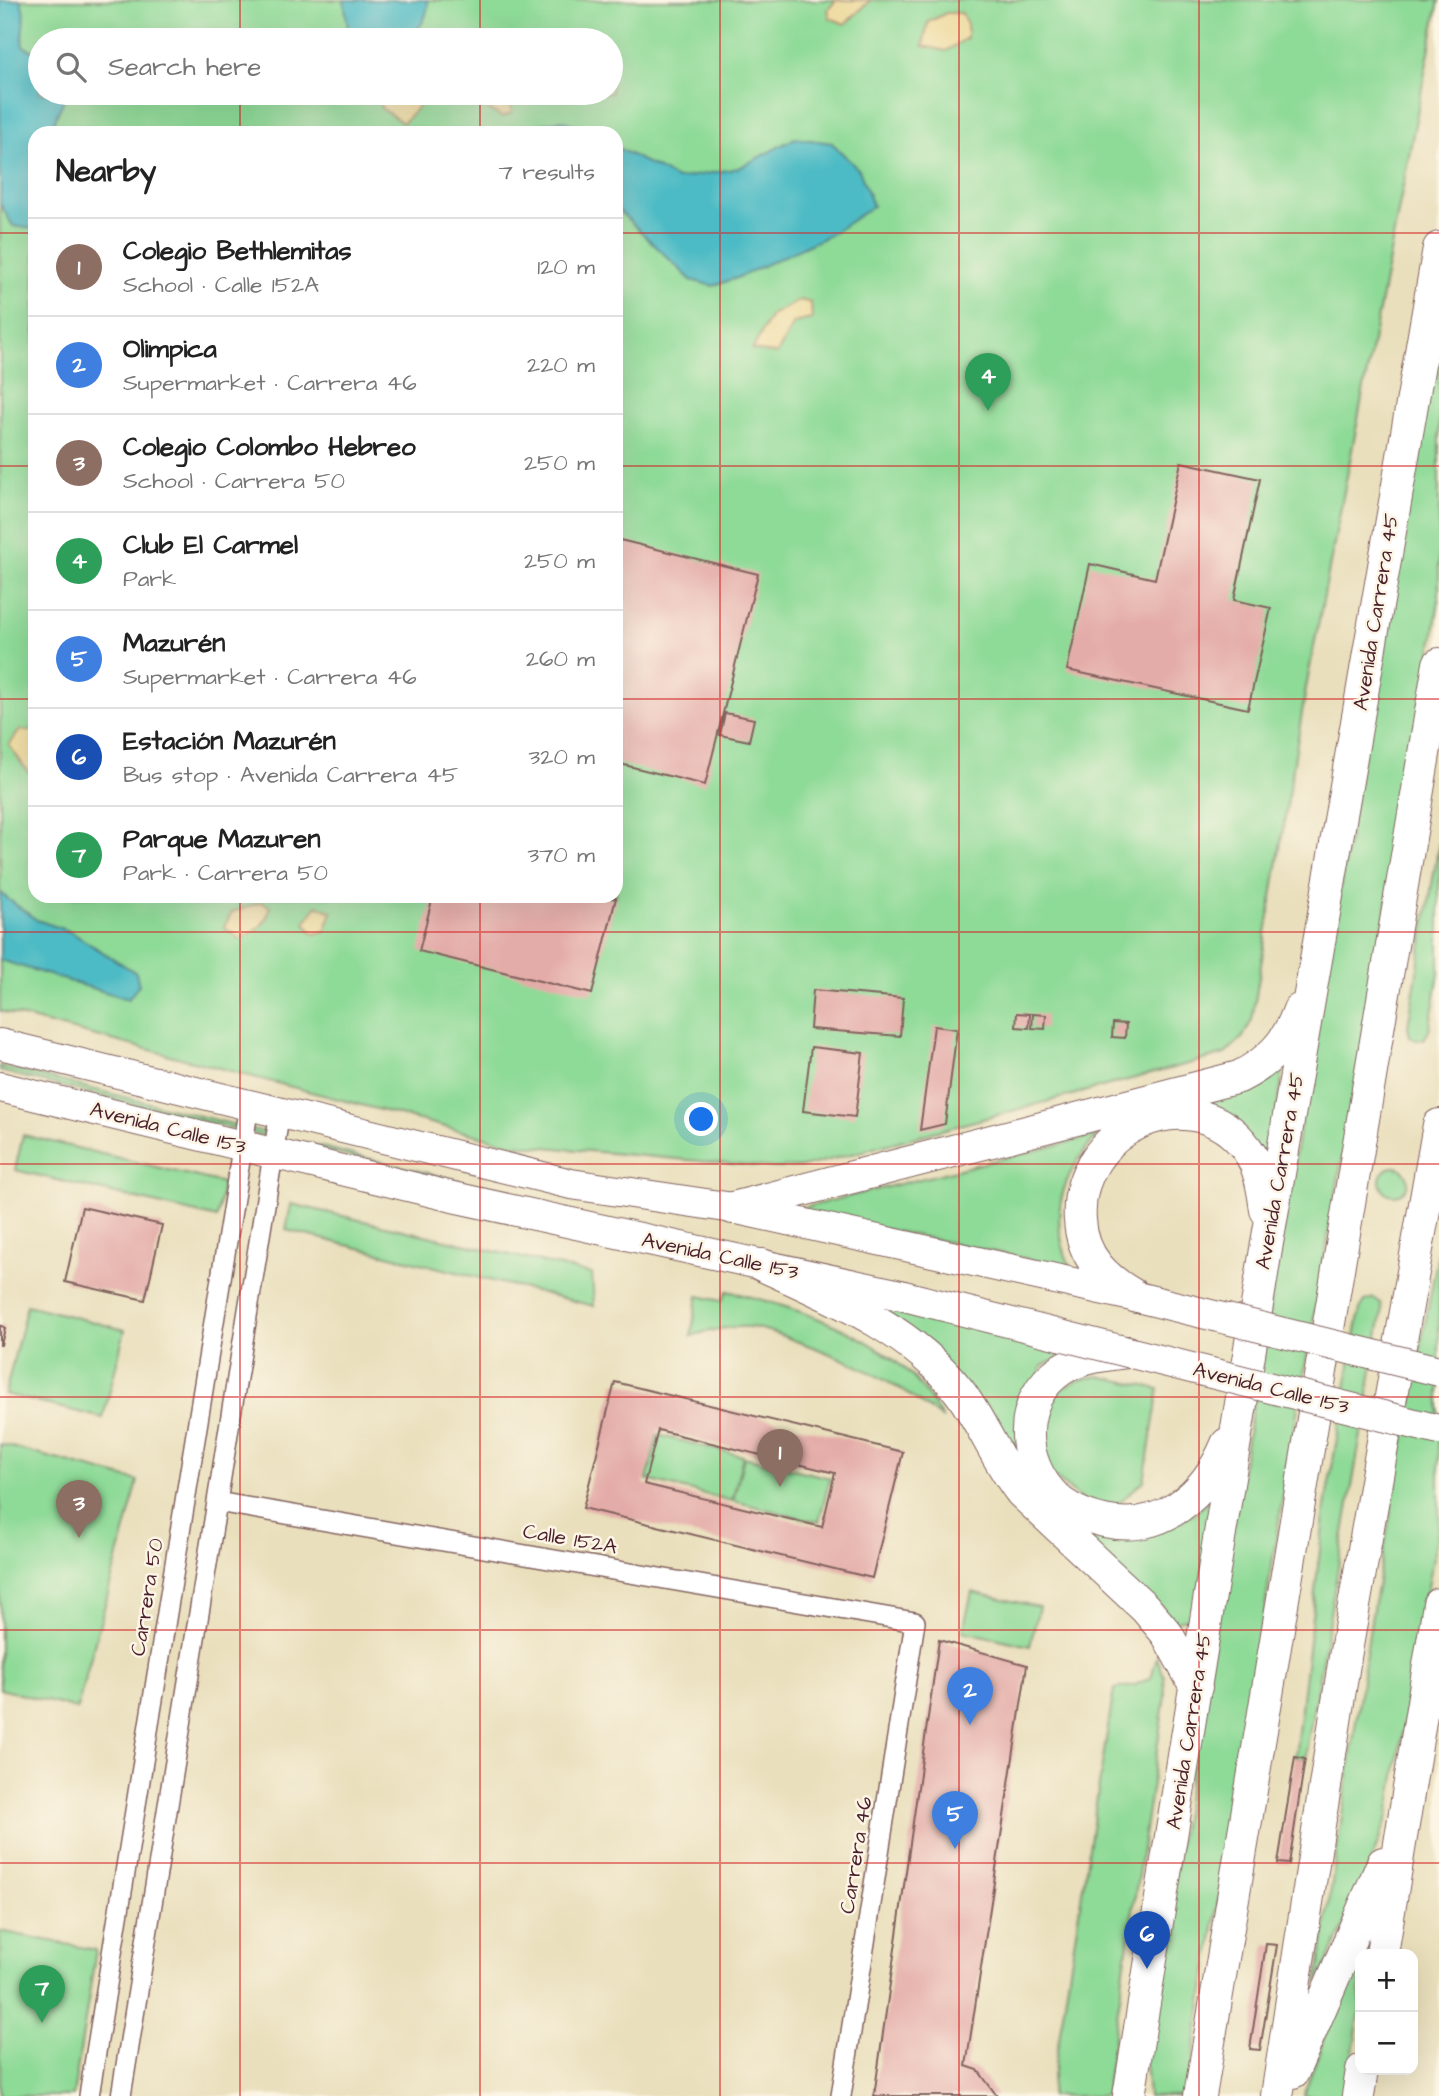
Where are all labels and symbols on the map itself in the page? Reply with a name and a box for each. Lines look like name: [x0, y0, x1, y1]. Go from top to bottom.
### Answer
pin: 4: [965, 353, 1011, 411]
street label: Avenida Carrera 45: [1346, 511, 1406, 713]
street label: Avenida Carrera 45: [1248, 1070, 1312, 1272]
street label: Avenida Calle 153: [87, 1095, 249, 1161]
your location: [684, 1102, 718, 1136]
street label: Avenida Calle 153: [639, 1225, 801, 1287]
street label: Avenida Calle 153: [1190, 1355, 1352, 1421]
pin: 1: [757, 1429, 803, 1487]
pin: 3: [56, 1480, 102, 1538]
street label: Calle 152A: [521, 1516, 620, 1562]
street label: Carrera 50: [123, 1536, 171, 1658]
street label: Avenida Carrera 45: [1159, 1630, 1219, 1832]
pin: 2: [947, 1667, 993, 1725]
pin: 5: [932, 1791, 978, 1849]
street label: Carrera 46: [832, 1794, 880, 1916]
pin: 6: [1124, 1911, 1170, 1969]
pin: 7: [19, 1965, 65, 2023]

